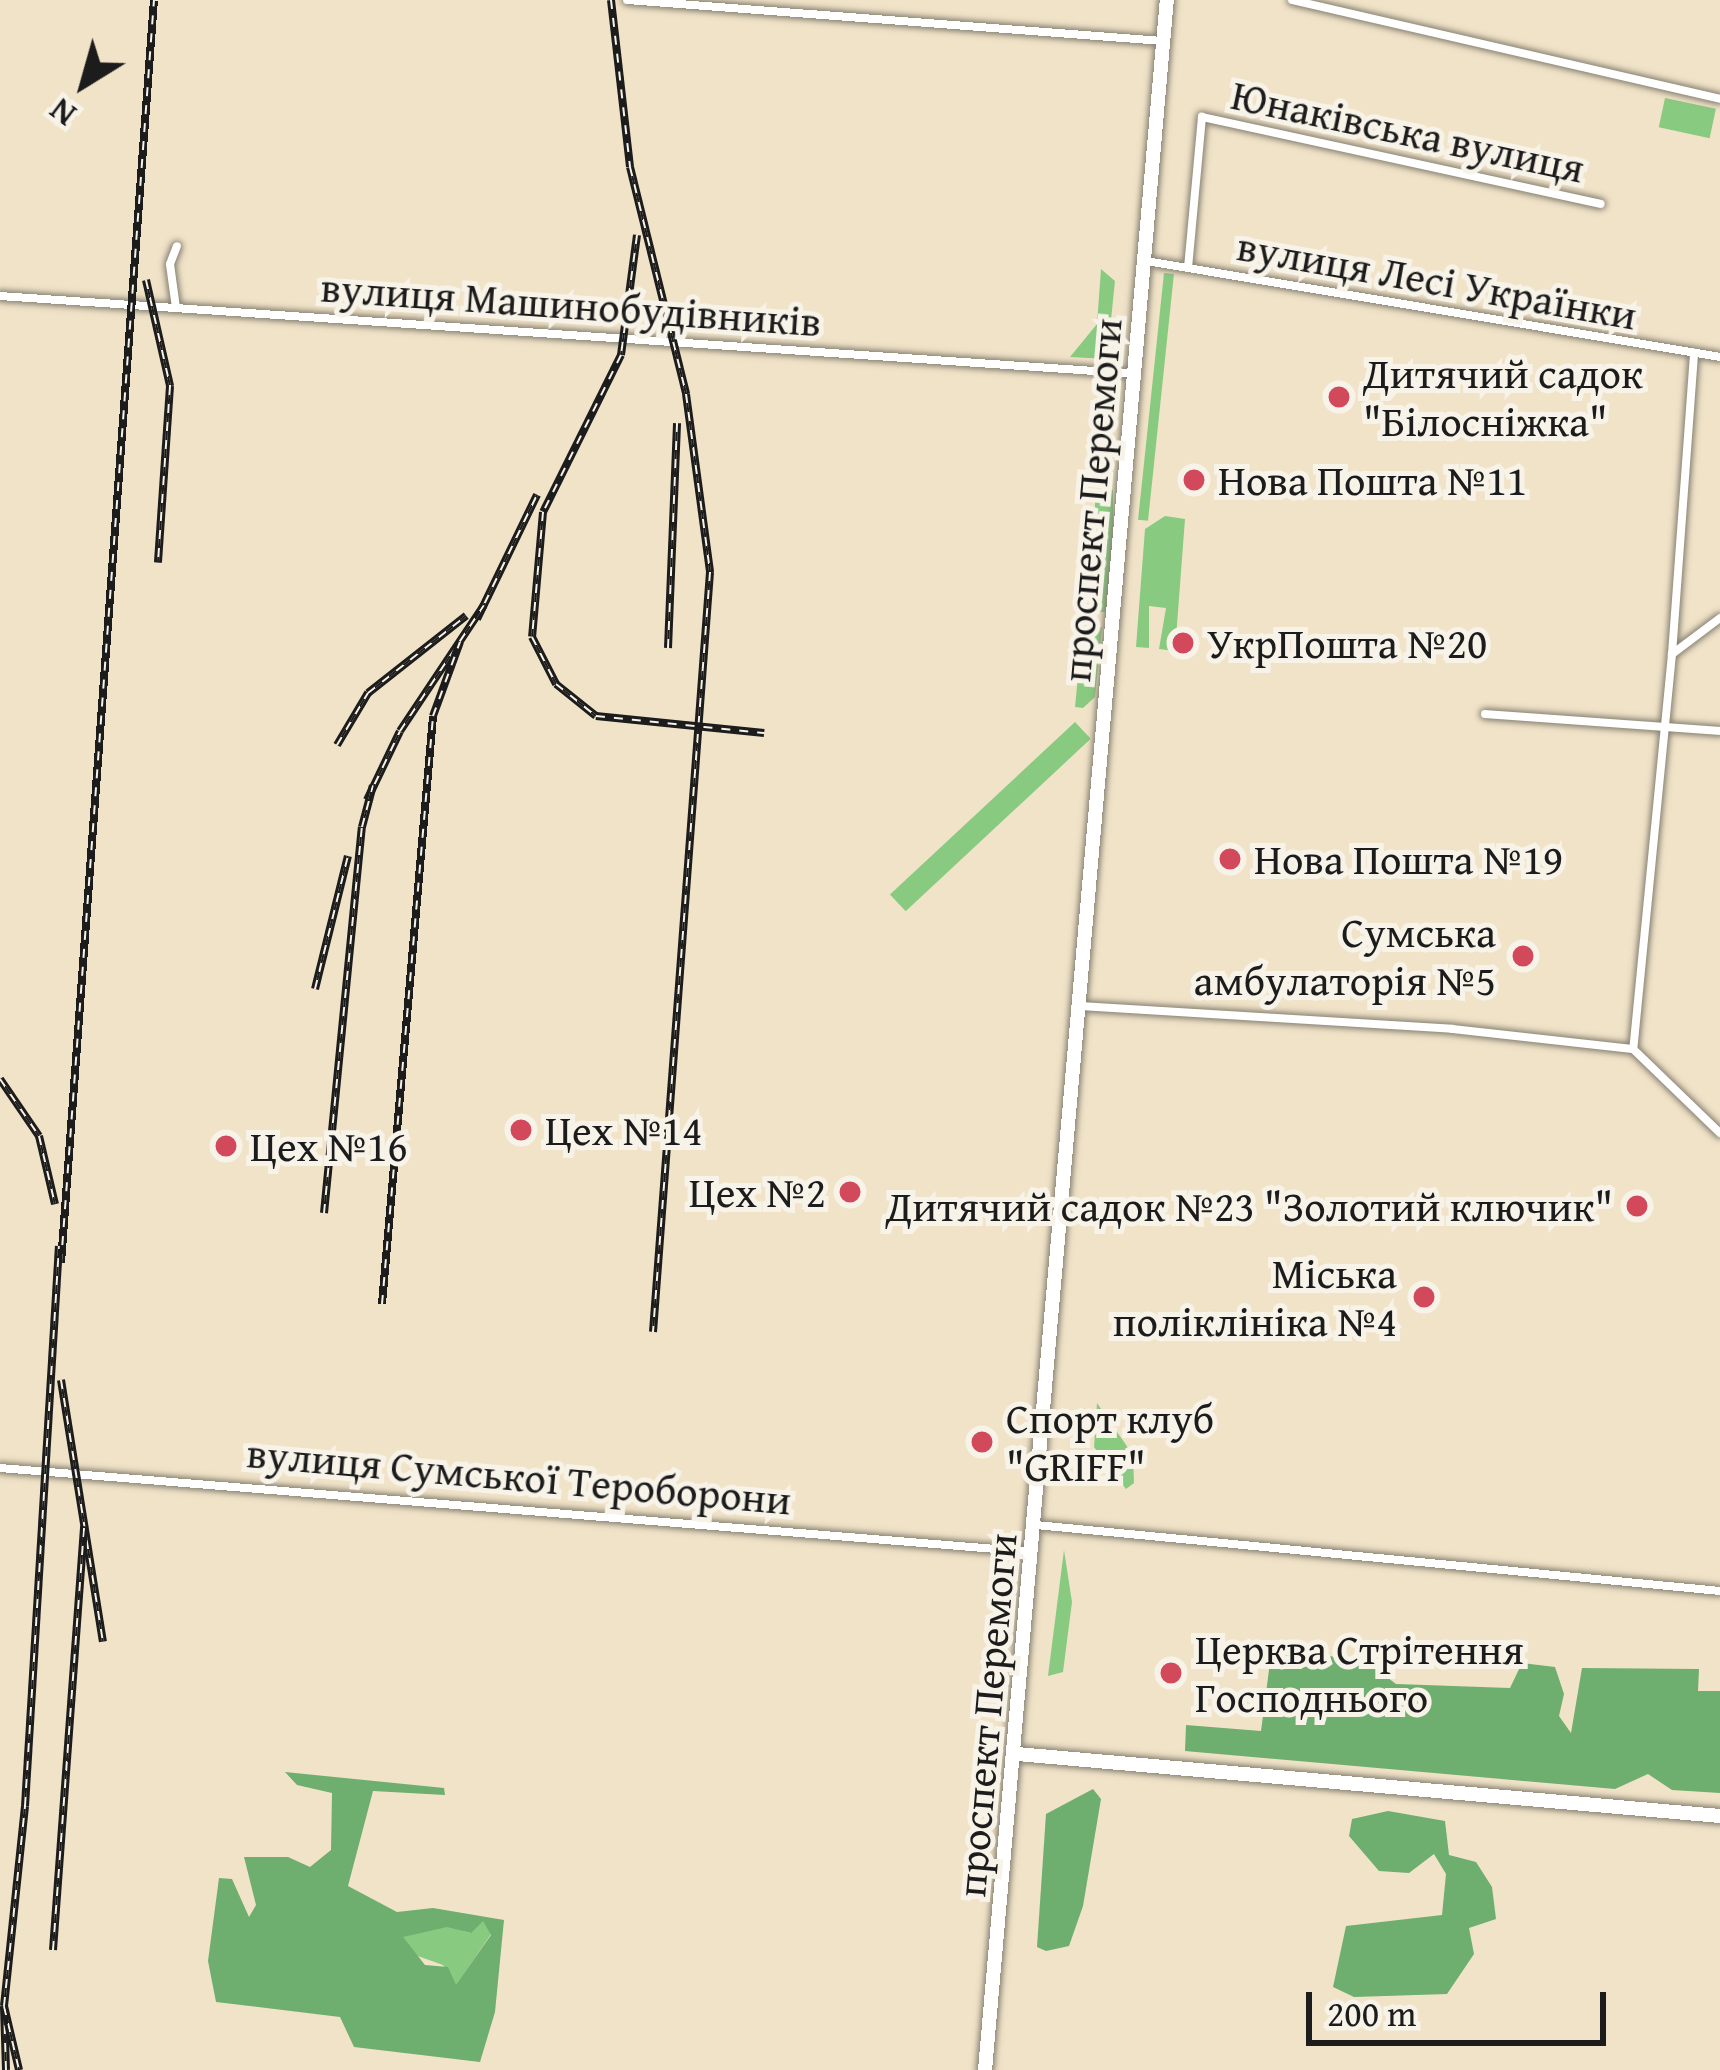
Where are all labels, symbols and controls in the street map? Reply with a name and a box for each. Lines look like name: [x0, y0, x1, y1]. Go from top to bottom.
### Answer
north arrow: [24, 24, 144, 144]
street label: Юнаківська вулиця: [1227, 69, 1589, 193]
text: N: [39, 87, 86, 139]
street label: вулиця Лесі Українки: [1233, 220, 1641, 340]
street label: вулиця Машинобудівників: [319, 261, 823, 347]
street label: проспект Перемоги: [1050, 316, 1132, 684]
place label: Дитячий садок "Білосніжка": [1363, 348, 1643, 446]
marker: Дитячий садок "Білосніжка": [1326, 384, 1352, 410]
place label: Нова Пошта №11: [1218, 455, 1527, 505]
marker: Нова Пошта №11: [1181, 467, 1207, 493]
place label: УкрПошта №20: [1207, 618, 1487, 668]
marker: УкрПошта №20: [1170, 630, 1196, 656]
place label: Нова Пошта №19: [1254, 834, 1563, 884]
marker: Нова Пошта №19: [1217, 846, 1243, 872]
place label: Сумська амбулаторія №5: [1193, 907, 1496, 1006]
marker: Сумська амбулаторія №5: [1507, 940, 1539, 972]
place label: Цех №14: [545, 1105, 703, 1155]
marker: Цех №14: [508, 1117, 534, 1143]
place label: Цех №16: [250, 1121, 408, 1171]
marker: Цех №16: [213, 1133, 239, 1159]
place label: Цех №2: [689, 1167, 826, 1217]
marker: Цех №2: [837, 1179, 863, 1205]
place label: Дитячий садок №23 "Золотий ключик": [885, 1181, 1613, 1231]
marker: Дитячий садок №23 "Золотий ключик": [1624, 1193, 1650, 1219]
place label: Міська поліклініка №4: [1113, 1248, 1397, 1346]
marker: Міська поліклініка №4: [1408, 1281, 1440, 1313]
place label: Спорт клуб "GRIFF": [1006, 1393, 1214, 1492]
street label: вулиця Сумської Тероборони: [245, 1427, 793, 1525]
marker: Спорт клуб "GRIFF": [969, 1429, 995, 1455]
street label: проспект Перемоги: [945, 1531, 1027, 1899]
place label: Церква Стрітення Господнього: [1195, 1624, 1524, 1722]
marker: Церква Стрітення Господнього: [1158, 1660, 1184, 1686]
scale bar: [1312, 1968, 1612, 2042]
text: 200 m: [1327, 1986, 1416, 2039]

